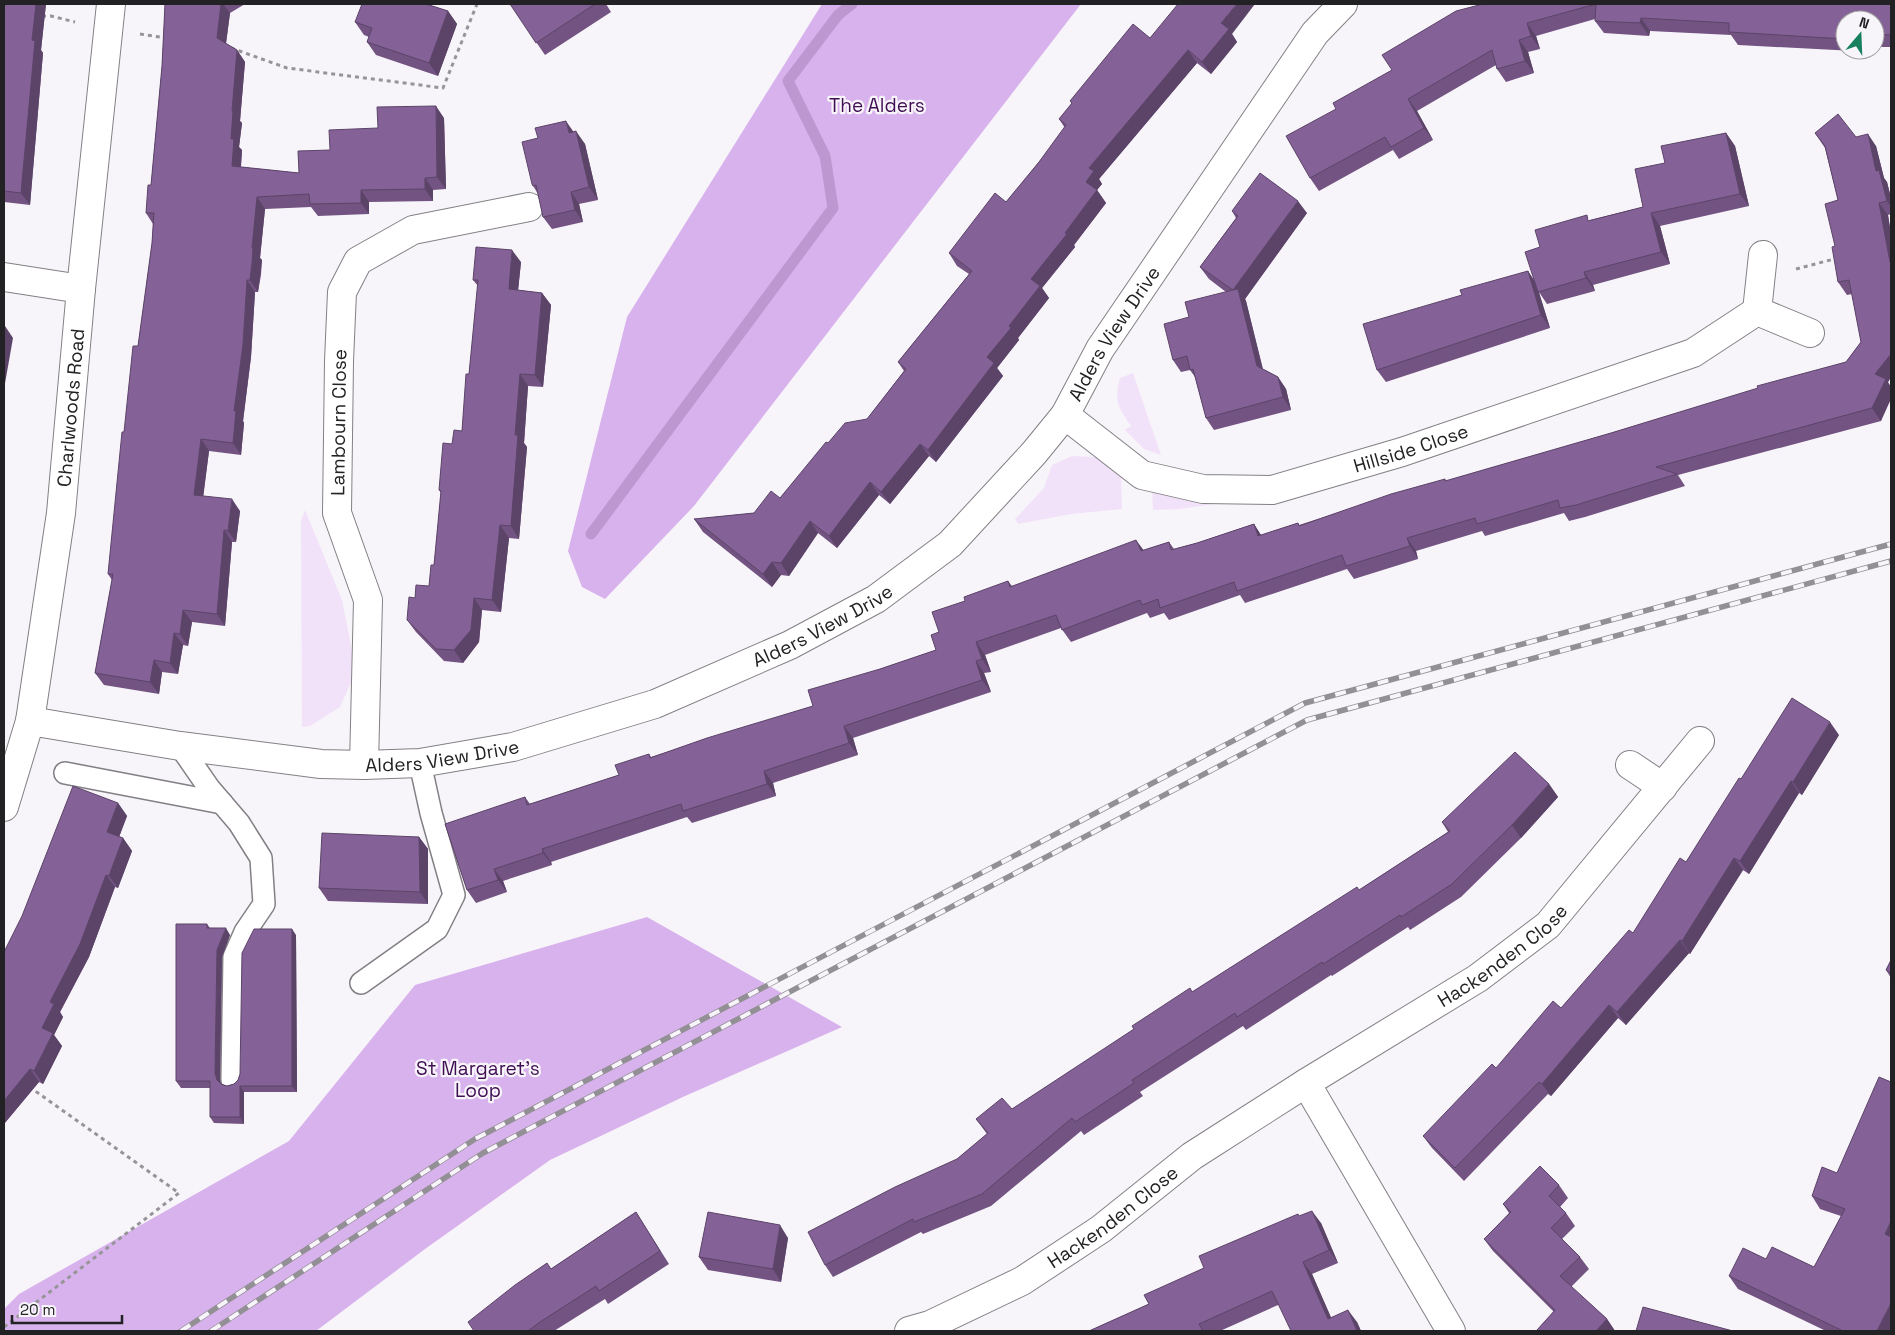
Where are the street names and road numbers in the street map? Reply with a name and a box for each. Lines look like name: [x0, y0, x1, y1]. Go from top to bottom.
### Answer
street label: Alders View Drive: [1063, 261, 1166, 406]
street label: Charlwoods Road: [51, 327, 90, 488]
street label: Lambourn Close: [325, 348, 353, 496]
street label: Hillside Close: [1350, 418, 1472, 479]
street label: Alders View Drive: [749, 579, 898, 673]
street label: Alders View Drive: [365, 734, 522, 778]
street label: Hackenden Close: [1433, 899, 1573, 1013]
street label: Hackenden Close: [1043, 1160, 1183, 1274]

